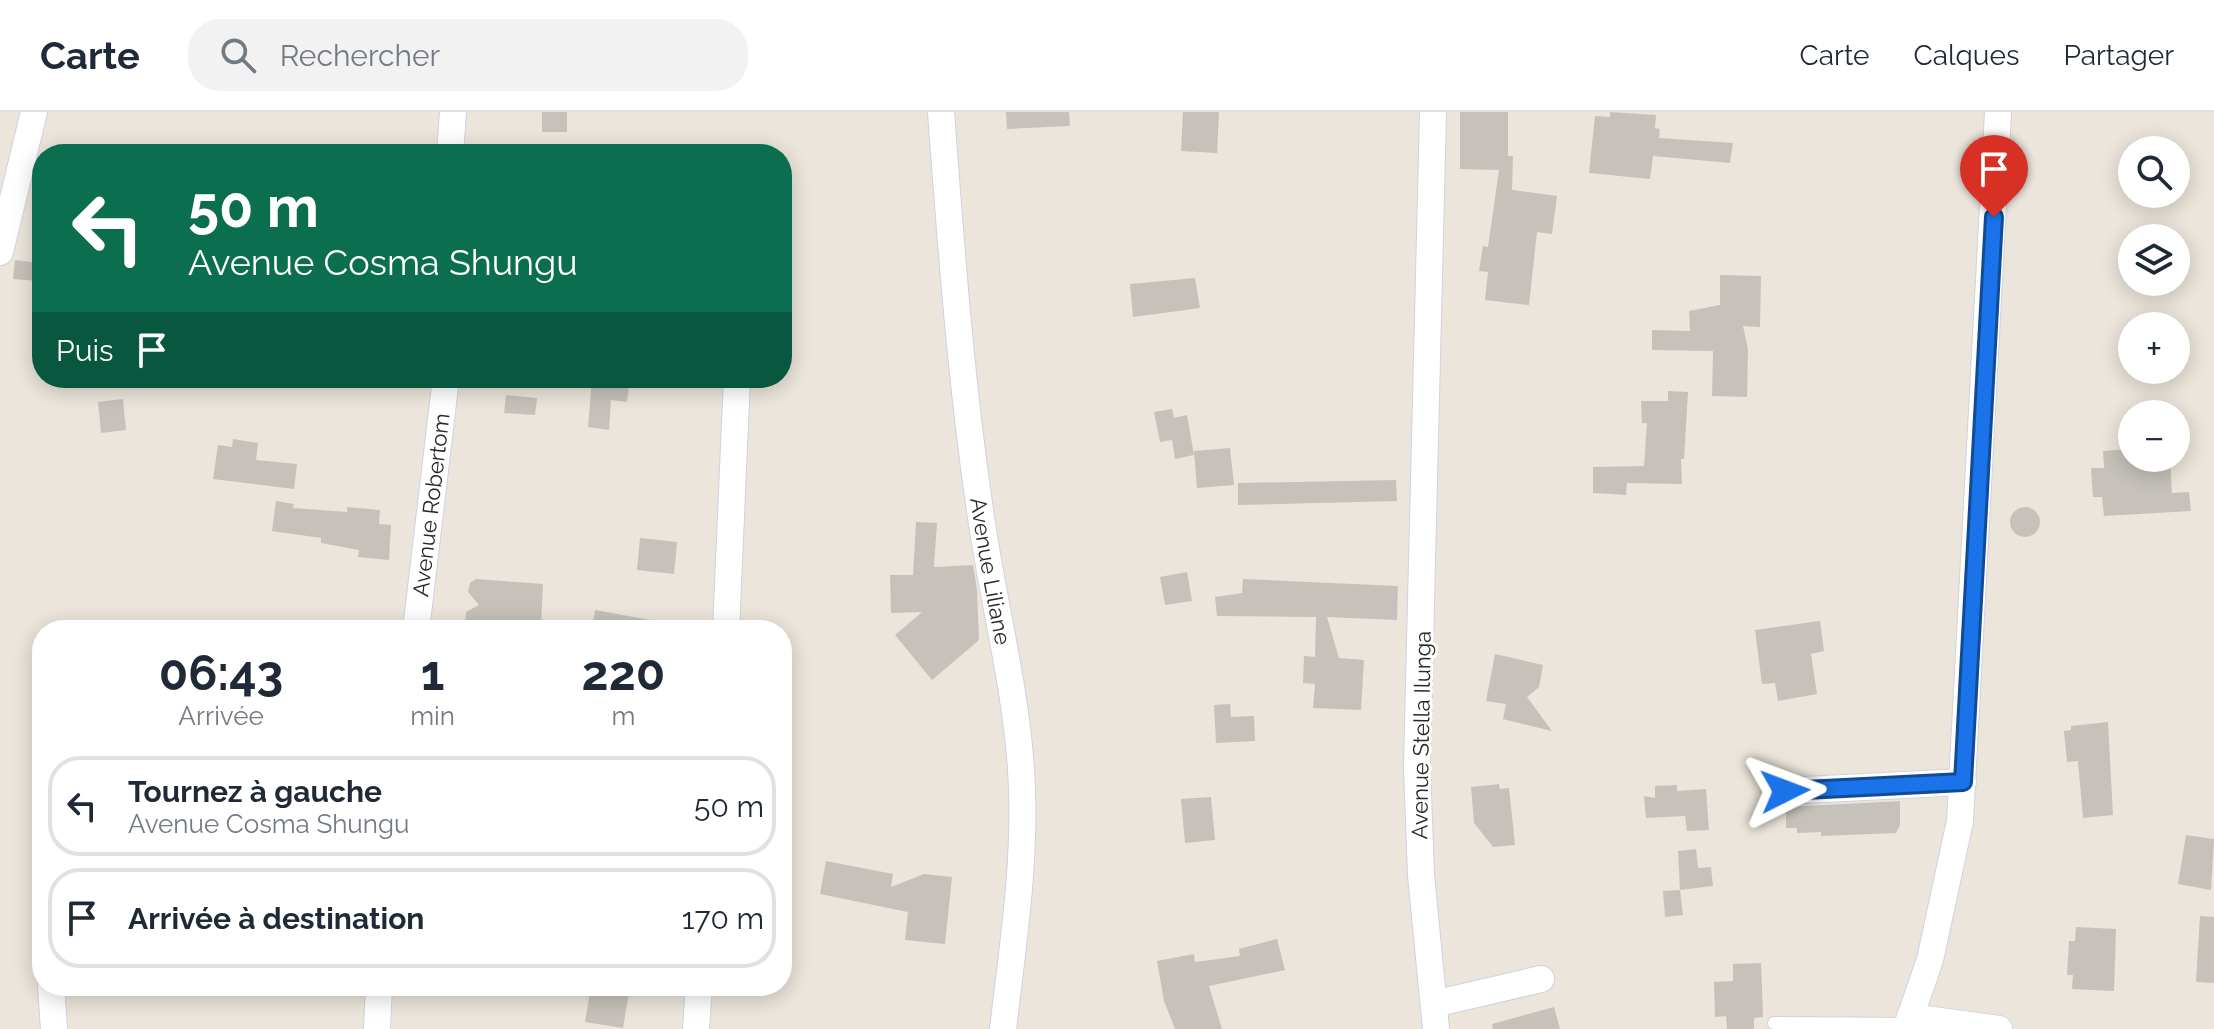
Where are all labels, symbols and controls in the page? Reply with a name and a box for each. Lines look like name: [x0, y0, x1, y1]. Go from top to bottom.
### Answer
search box: [188, 19, 748, 91]
text: Carte: [40, 33, 140, 78]
icon: search: [216, 33, 260, 77]
text: Rechercher: [280, 38, 440, 73]
text: Carte: [1800, 39, 1869, 72]
text: Calques: [1913, 39, 2019, 72]
text: Partager: [2063, 39, 2174, 72]
pin: [1960, 135, 2028, 217]
map controls: [2118, 136, 2190, 472]
button: search: [2118, 136, 2190, 208]
icon: arrive: [1972, 147, 2016, 191]
text: 50 m: [188, 174, 319, 240]
icon: left: [56, 176, 160, 280]
button: layers: [2118, 224, 2190, 296]
text: Avenue Cosma Shungu: [188, 241, 578, 283]
button: +: [2118, 312, 2190, 384]
icon: arrive: [130, 328, 174, 372]
text: Puis: [56, 333, 114, 368]
button: −: [2118, 400, 2190, 472]
street label: Avenue Robertom: [407, 412, 455, 598]
street label: Avenue Liliane: [965, 496, 1016, 647]
street label: Avenue Stella Ilunga: [1406, 631, 1436, 839]
text: 06:43: [159, 645, 283, 701]
text: 1: [421, 645, 444, 701]
text: 220: [582, 645, 665, 701]
text: Arrivée: [178, 701, 264, 731]
text: min: [410, 701, 455, 731]
text: m: [611, 701, 635, 731]
position arrow: [1743, 749, 1827, 833]
text: Tournez à gauche: [128, 774, 382, 809]
icon: left: [60, 784, 104, 828]
text: 50 m: [694, 789, 764, 824]
text: Avenue Cosma Shungu: [128, 809, 409, 839]
icon: arrive: [60, 896, 104, 940]
text: Arrivée à destination: [128, 901, 424, 936]
text: 170 m: [682, 901, 764, 936]

